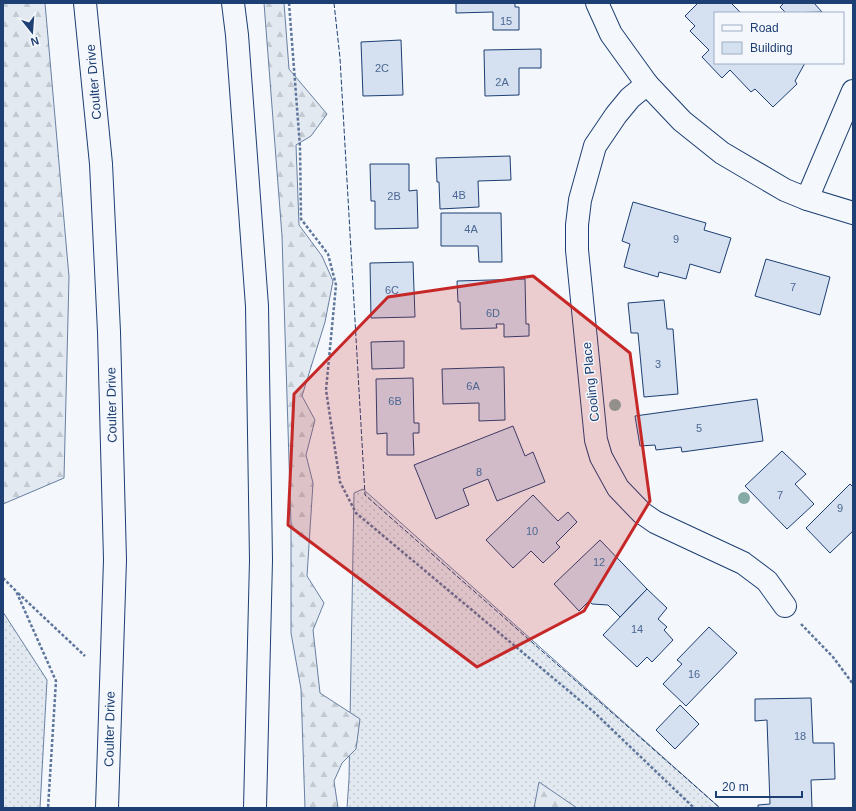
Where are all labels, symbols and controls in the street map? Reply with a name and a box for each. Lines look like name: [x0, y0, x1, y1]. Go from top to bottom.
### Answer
north arrow: [12, 12, 52, 52]
legend: [714, 12, 844, 64]
house number: 15: [500, 15, 512, 27]
text: Road: [750, 21, 779, 35]
text: N: [29, 35, 40, 48]
text: Building: [750, 41, 793, 55]
street label: Coulter Drive: [83, 44, 104, 120]
house number: 2C: [375, 62, 389, 74]
house number: 2A: [495, 76, 509, 88]
house number: 4B: [452, 189, 466, 201]
house number: 2B: [387, 190, 401, 202]
house number: 4A: [464, 223, 478, 235]
house number: 9: [673, 233, 679, 245]
house number: 7: [790, 281, 796, 293]
house number: 6C: [385, 284, 399, 296]
house number: 6D: [486, 307, 500, 319]
street label: Cooling Place: [579, 341, 602, 423]
house number: 3: [655, 358, 661, 370]
street label: Coulter Drive: [103, 367, 120, 443]
house number: 6A: [466, 380, 480, 392]
house number: 6B: [388, 395, 402, 407]
house number: 5: [696, 422, 702, 434]
house number: 8: [476, 466, 482, 478]
house number: 7: [777, 489, 783, 501]
house number: 9: [837, 502, 843, 514]
house number: 10: [526, 525, 538, 537]
house number: 12: [593, 556, 605, 568]
house number: 14: [631, 623, 643, 635]
house number: 16: [688, 668, 700, 680]
street label: Coulter Drive: [101, 691, 118, 767]
house number: 18: [794, 730, 806, 742]
scale bar: [716, 773, 802, 799]
text: 20 m: [722, 780, 749, 794]

